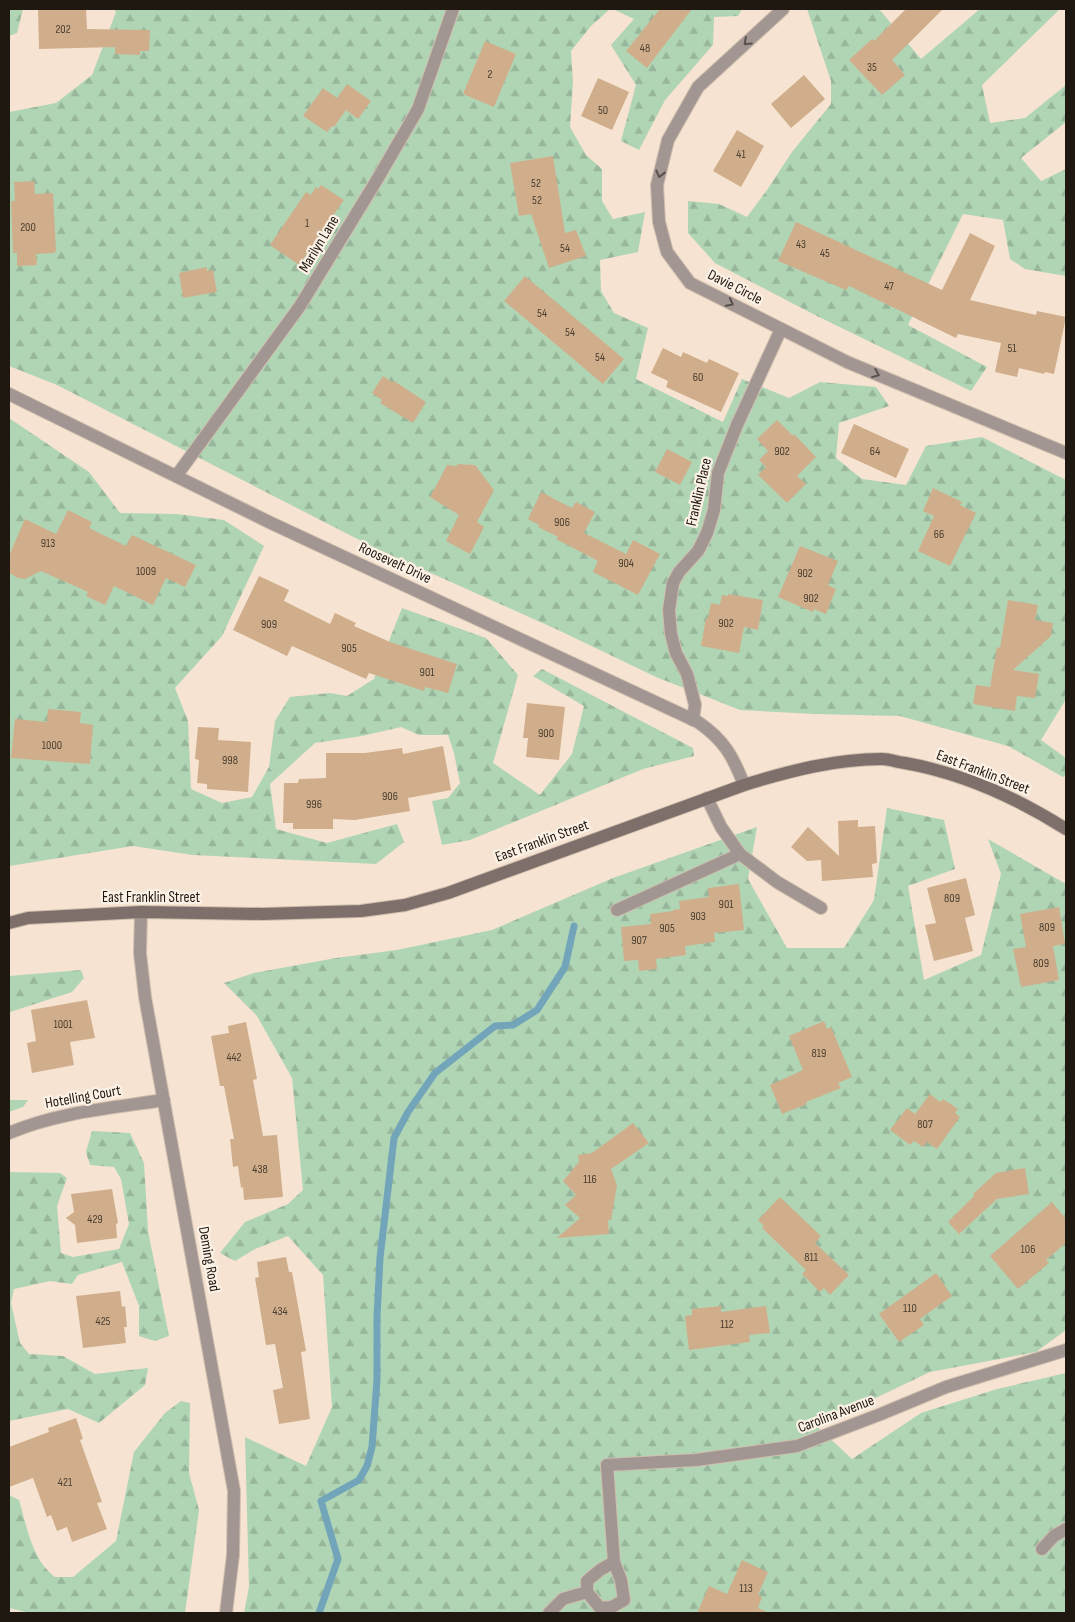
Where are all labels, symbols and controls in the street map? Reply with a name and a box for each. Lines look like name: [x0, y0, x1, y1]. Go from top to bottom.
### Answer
house number: 202: [55, 22, 71, 37]
one-way arrow: [744, 36, 753, 45]
house number: 48: [640, 41, 650, 56]
house number: 35: [867, 60, 877, 75]
house number: 2: [488, 67, 493, 82]
house number: 50: [598, 103, 608, 118]
house number: 41: [736, 147, 746, 162]
one-way arrow: [655, 170, 665, 178]
house number: 52: [531, 176, 541, 191]
house number: 52: [532, 193, 542, 208]
street label: Marilyn Lane: [295, 212, 343, 276]
house number: 1: [305, 216, 310, 231]
house number: 200: [20, 220, 36, 235]
house number: 43: [796, 237, 806, 252]
house number: 54: [560, 241, 570, 256]
house number: 45: [820, 246, 830, 261]
street label: Davie Circle: [704, 265, 766, 309]
house number: 47: [884, 279, 894, 294]
one-way arrow: [725, 297, 734, 307]
house number: 54: [537, 306, 547, 321]
house number: 54: [565, 325, 575, 340]
house number: 51: [1007, 341, 1017, 356]
house number: 54: [595, 350, 605, 365]
one-way arrow: [871, 367, 880, 378]
house number: 60: [693, 370, 703, 385]
house number: 902: [774, 444, 790, 459]
house number: 64: [870, 444, 880, 459]
street label: Franklin Place: [682, 456, 716, 528]
house number: 906: [554, 515, 570, 530]
house number: 66: [934, 527, 944, 542]
house number: 913: [41, 536, 55, 551]
street label: Roosevelt Drive: [356, 538, 434, 588]
house number: 904: [618, 556, 634, 571]
house number: 1009: [136, 564, 156, 579]
house number: 902: [797, 566, 813, 581]
house number: 902: [803, 591, 819, 606]
house number: 902: [718, 616, 734, 631]
house number: 909: [261, 617, 277, 632]
house number: 905: [341, 641, 357, 656]
house number: 901: [420, 665, 435, 680]
house number: 900: [538, 726, 554, 741]
house number: 1000: [42, 738, 62, 753]
street label: East Franklin Street: [934, 746, 1033, 799]
house number: 998: [222, 753, 238, 768]
house number: 906: [382, 789, 398, 804]
house number: 996: [306, 797, 322, 812]
street label: East Franklin Street: [493, 815, 592, 867]
street label: East Franklin Street: [102, 888, 200, 907]
house number: 809: [944, 891, 960, 906]
house number: 901: [719, 897, 734, 912]
house number: 903: [690, 909, 706, 924]
house number: 809: [1039, 920, 1055, 935]
house number: 905: [659, 921, 675, 936]
house number: 907: [631, 933, 647, 948]
house number: 809: [1033, 956, 1049, 971]
house number: 1001: [53, 1017, 73, 1032]
house number: 819: [812, 1046, 826, 1061]
house number: 442: [226, 1050, 242, 1065]
street label: Hotelling Court: [44, 1081, 123, 1113]
house number: 807: [917, 1117, 933, 1132]
house number: 438: [252, 1162, 268, 1177]
house number: 116: [583, 1172, 597, 1187]
house number: 429: [87, 1212, 103, 1227]
street label: Deming Road: [194, 1225, 224, 1293]
house number: 106: [1021, 1242, 1035, 1257]
house number: 811: [804, 1250, 819, 1265]
house number: 110: [903, 1301, 917, 1316]
house number: 434: [272, 1304, 288, 1319]
house number: 425: [96, 1314, 111, 1329]
house number: 112: [720, 1317, 734, 1332]
street label: Carolina Avenue: [795, 1391, 877, 1437]
house number: 421: [58, 1475, 73, 1490]
house number: 113: [739, 1581, 753, 1596]

